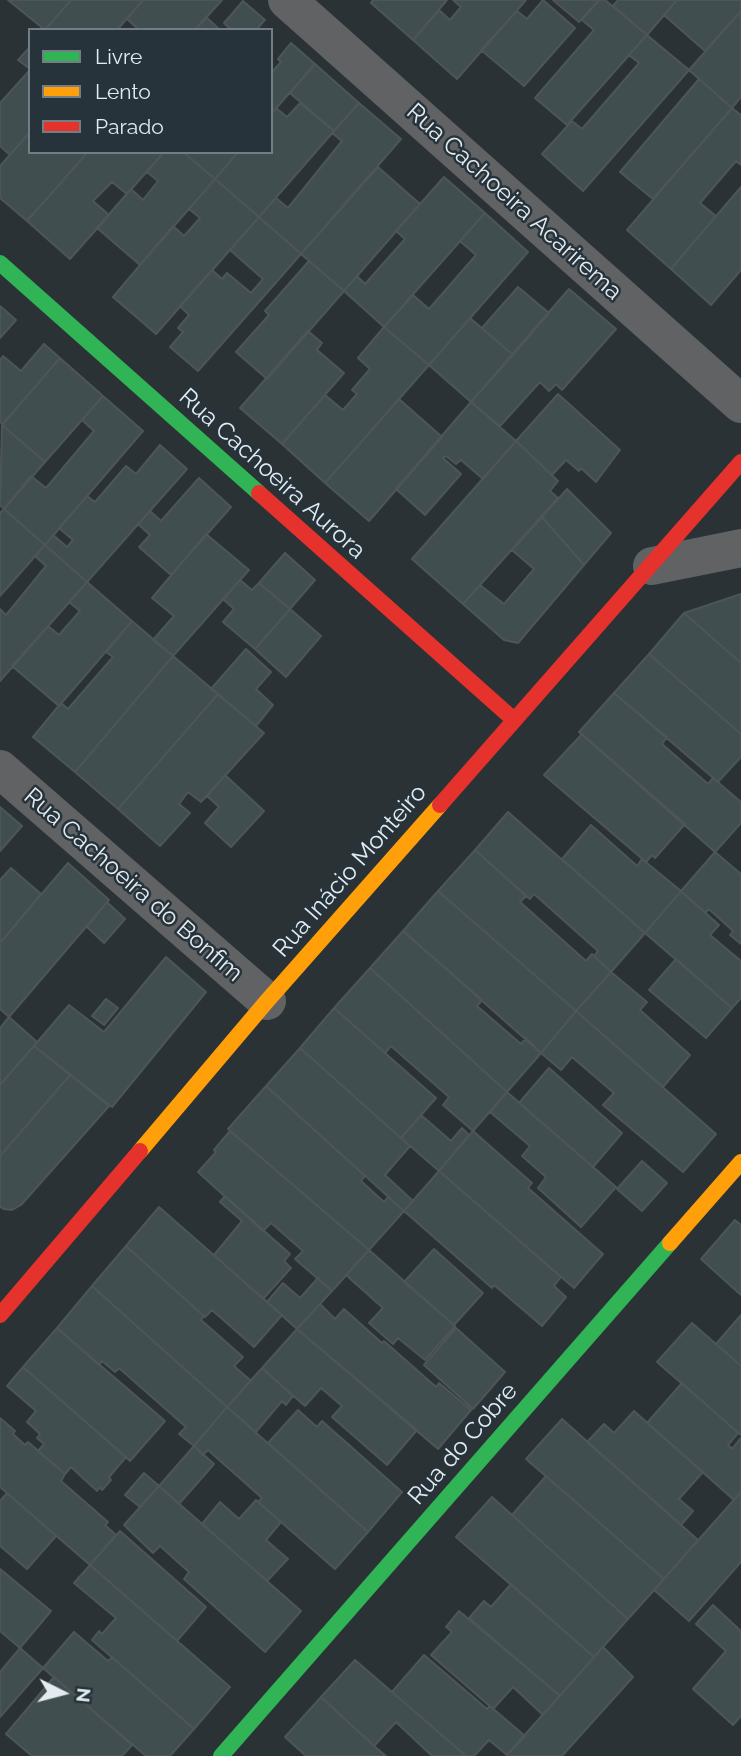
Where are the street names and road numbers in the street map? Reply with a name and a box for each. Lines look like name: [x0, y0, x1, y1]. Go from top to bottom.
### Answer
street label: Rua Cachoeira Acarirema: [400, 98, 628, 306]
street label: Rua Cachoeira Aurora: [173, 383, 371, 565]
street label: Rua Inácio Monteiro: [267, 779, 433, 963]
street label: Rua Cachoeira do Bonfim: [18, 782, 248, 988]
street label: Rua do Cobre: [402, 1377, 524, 1511]

